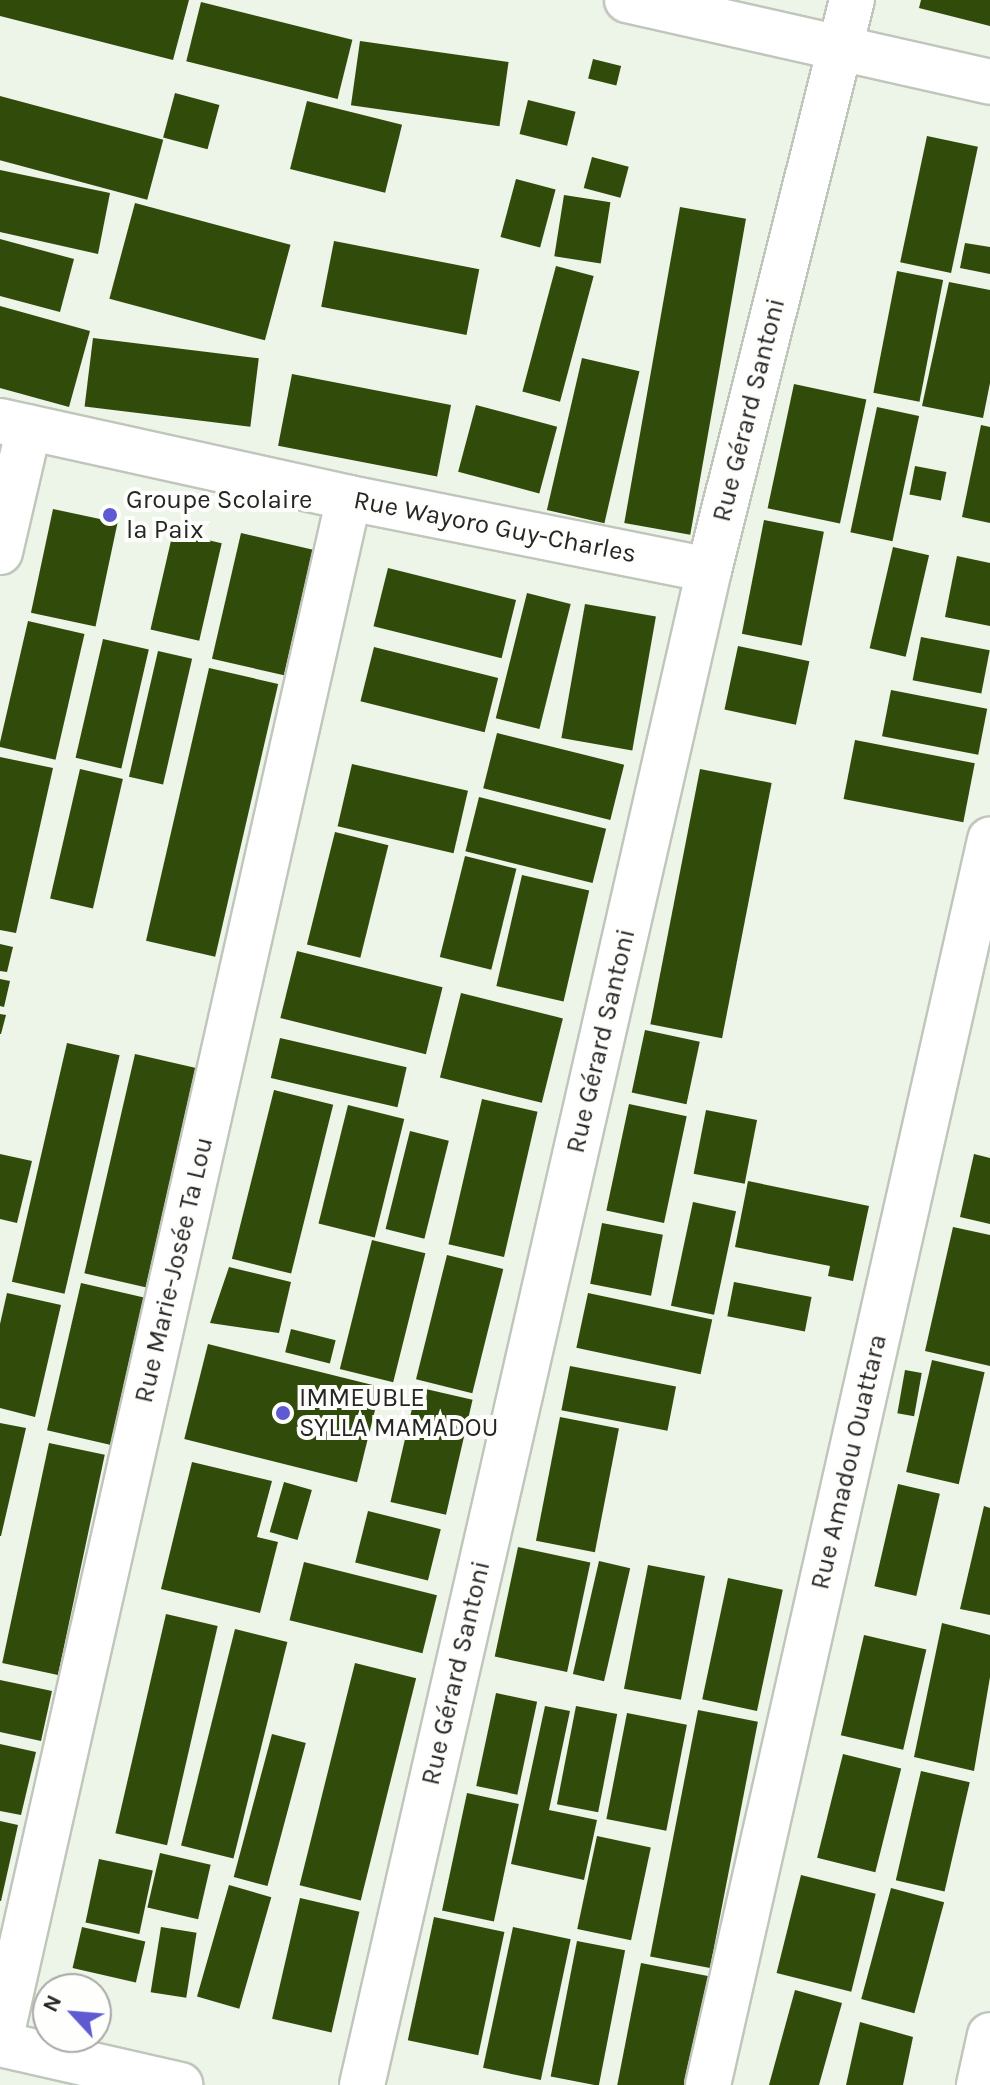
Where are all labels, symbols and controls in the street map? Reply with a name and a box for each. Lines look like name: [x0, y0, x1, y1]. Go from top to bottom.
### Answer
street label: Rue Gérard Santoni: [706, 295, 792, 525]
place label: Groupe Scolaire la Paix: [126, 484, 312, 546]
street label: Rue Wayoro Guy-Charles: [351, 484, 639, 570]
marker: Groupe Scolaire la Paix: [101, 506, 119, 524]
street label: Rue Gérard Santoni: [560, 926, 642, 1156]
street label: Rue Marie-Josée Ta Lou: [128, 1134, 220, 1406]
street label: Rue Amadou Ouattara: [804, 1331, 894, 1593]
place label: IMMEUBLE SYLLA MAMADOU: [299, 1382, 499, 1444]
marker: IMMEUBLE SYLLA MAMADOU: [274, 1404, 292, 1422]
street label: Rue Gérard Santoni: [415, 1558, 497, 1788]
north arrow: [32, 1973, 112, 2053]
text: N: [37, 1991, 67, 2016]

